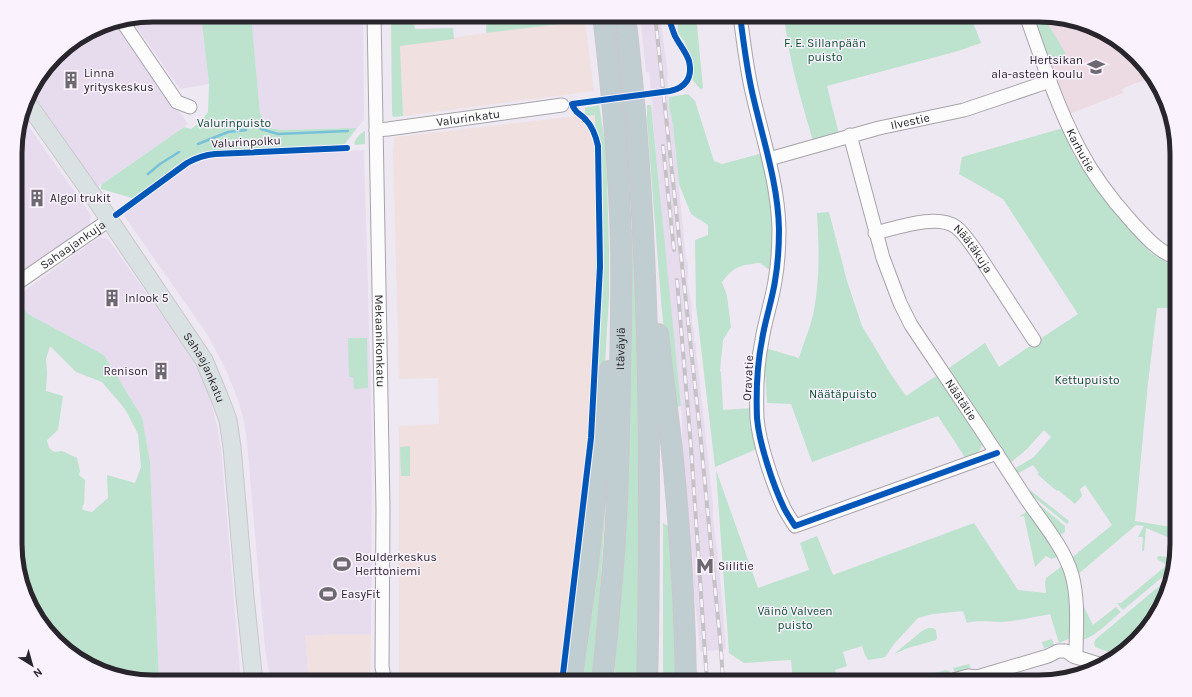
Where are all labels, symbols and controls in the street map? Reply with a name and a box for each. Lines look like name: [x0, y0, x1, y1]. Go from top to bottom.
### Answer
park label: F. E. Sillanpään puisto: [784, 36, 866, 64]
place label: Hertsikan ala-asteen koulu: [991, 53, 1083, 81]
school or university icon: Hertsikan ala-asteen koulu: [1086, 57, 1106, 77]
place label: Linna yrityskeskus: [83, 66, 153, 94]
building icon: Linna yrityskeskus: [61, 70, 81, 90]
street label: Valurinkatu: [436, 107, 501, 129]
street label: Ilvestie: [889, 110, 931, 132]
park label: Valurinpuisto: [197, 116, 271, 130]
street label: Karhutie: [1063, 126, 1098, 174]
street label: Valurinpolku: [211, 133, 281, 151]
building icon: Algol trukit: [27, 188, 47, 208]
place label: Algol trukit: [50, 191, 111, 205]
street label: Sahaajankuja: [37, 217, 108, 272]
street label: Näätäkuja: [951, 221, 995, 276]
building icon: Inlook 5: [102, 288, 122, 308]
place label: Inlook 5: [125, 291, 169, 305]
street label: Mekaanikonkatu: [372, 294, 388, 388]
street label: Itäväylä: [613, 327, 628, 370]
street label: Sahaajankatu: [180, 330, 228, 404]
street label: Oravatie: [740, 355, 756, 401]
building icon: Renison: [151, 361, 171, 381]
place label: Renison: [104, 364, 148, 378]
park label: Kettupuisto: [1055, 373, 1119, 387]
street label: Näätätie: [942, 376, 980, 423]
park label: Näätäpuisto: [809, 387, 877, 401]
place label: Boulderkeskus Herttoniemi: [355, 550, 437, 578]
sports icon: Boulderkeskus Herttoniemi: [332, 554, 352, 574]
metro station icon: Siilitie: [695, 556, 715, 576]
place label: Siilitie: [718, 559, 754, 573]
sports icon: EasyFit: [318, 584, 338, 604]
place label: EasyFit: [341, 587, 381, 601]
park label: Väinö Valveen puisto: [757, 604, 833, 632]
north arrow: [12, 645, 52, 685]
text: N: [31, 665, 45, 680]

